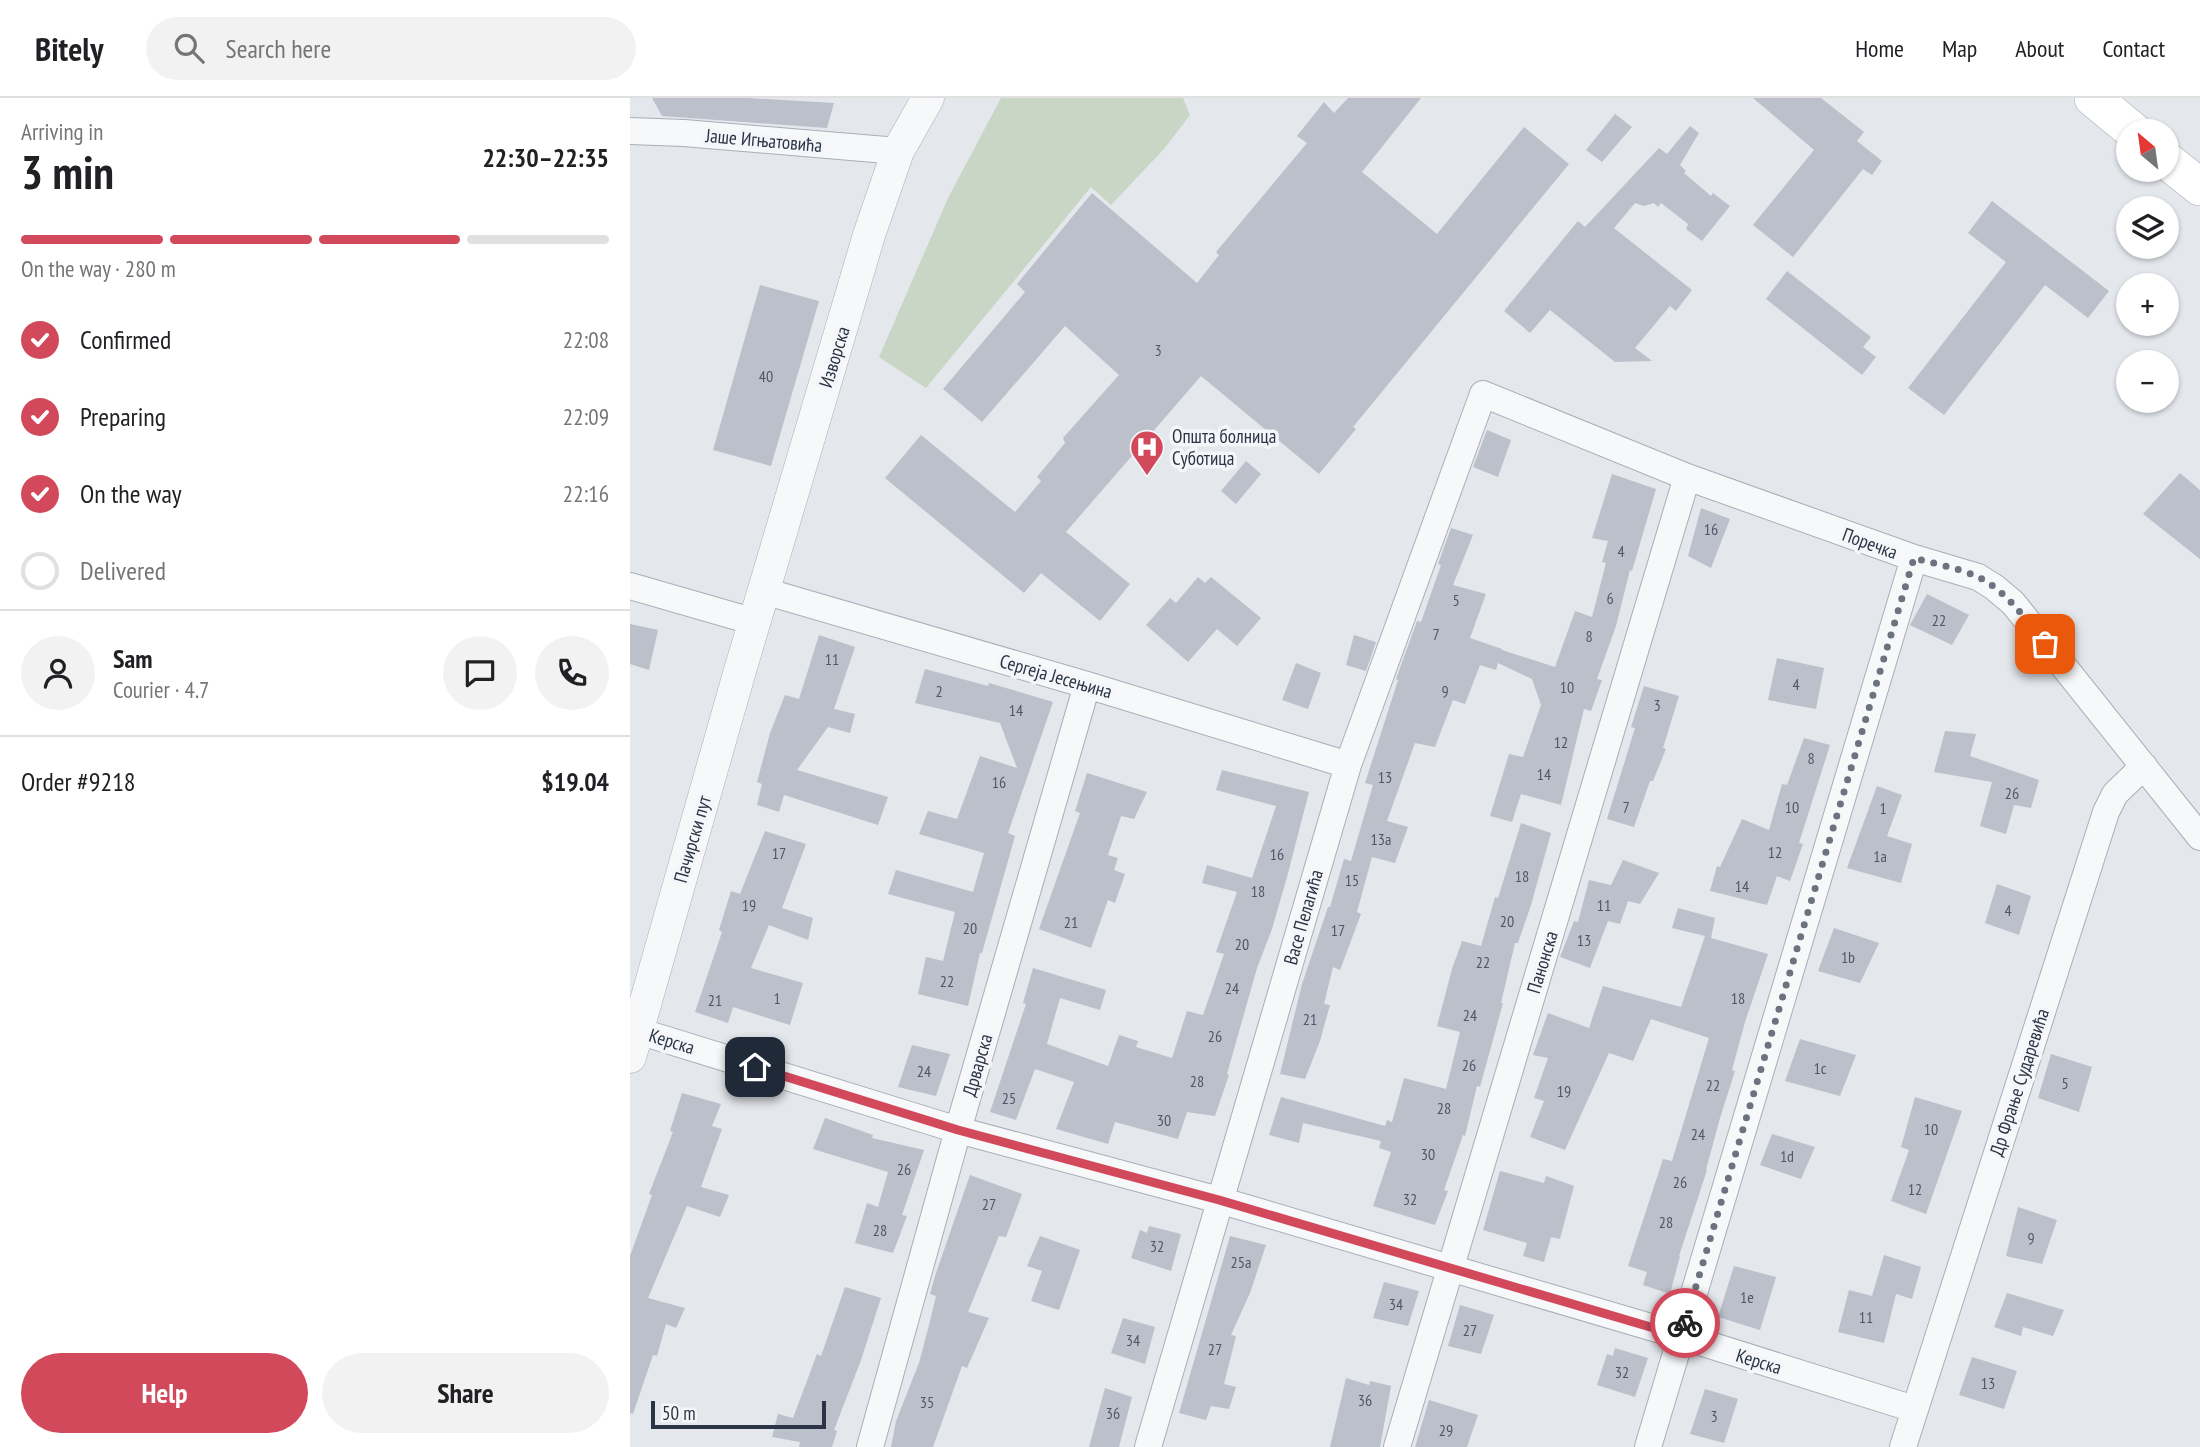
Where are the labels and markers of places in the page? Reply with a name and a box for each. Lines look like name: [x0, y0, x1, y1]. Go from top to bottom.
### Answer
place label: Општа болница Суботица: [1172, 424, 1276, 470]
hospital icon: Општа болница Суботица: [1128, 428, 1166, 477]
pin: [2015, 614, 2075, 674]
pin: [725, 1037, 785, 1097]

